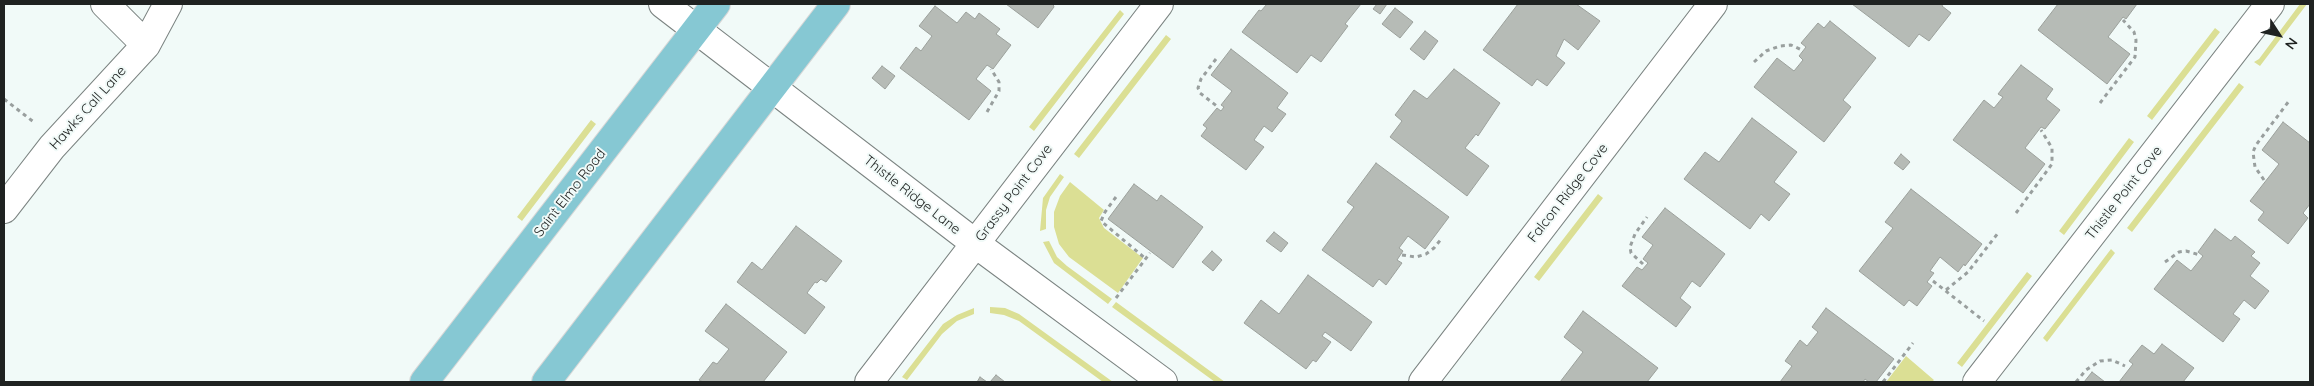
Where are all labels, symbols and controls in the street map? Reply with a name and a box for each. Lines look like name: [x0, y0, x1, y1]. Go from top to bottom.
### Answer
north arrow: [2254, 10, 2304, 60]
text: N: [2281, 34, 2302, 53]
street label: Hawks Call Lane: [46, 63, 130, 153]
street label: Falcon Ridge Cove: [1524, 140, 1612, 246]
street label: Grassy Point Cove: [972, 141, 1056, 245]
street label: Thistle Point Cove: [2082, 143, 2166, 243]
street label: Saint Elmo Road: [530, 146, 610, 240]
street label: Thistle Ridge Lane: [860, 152, 964, 238]

